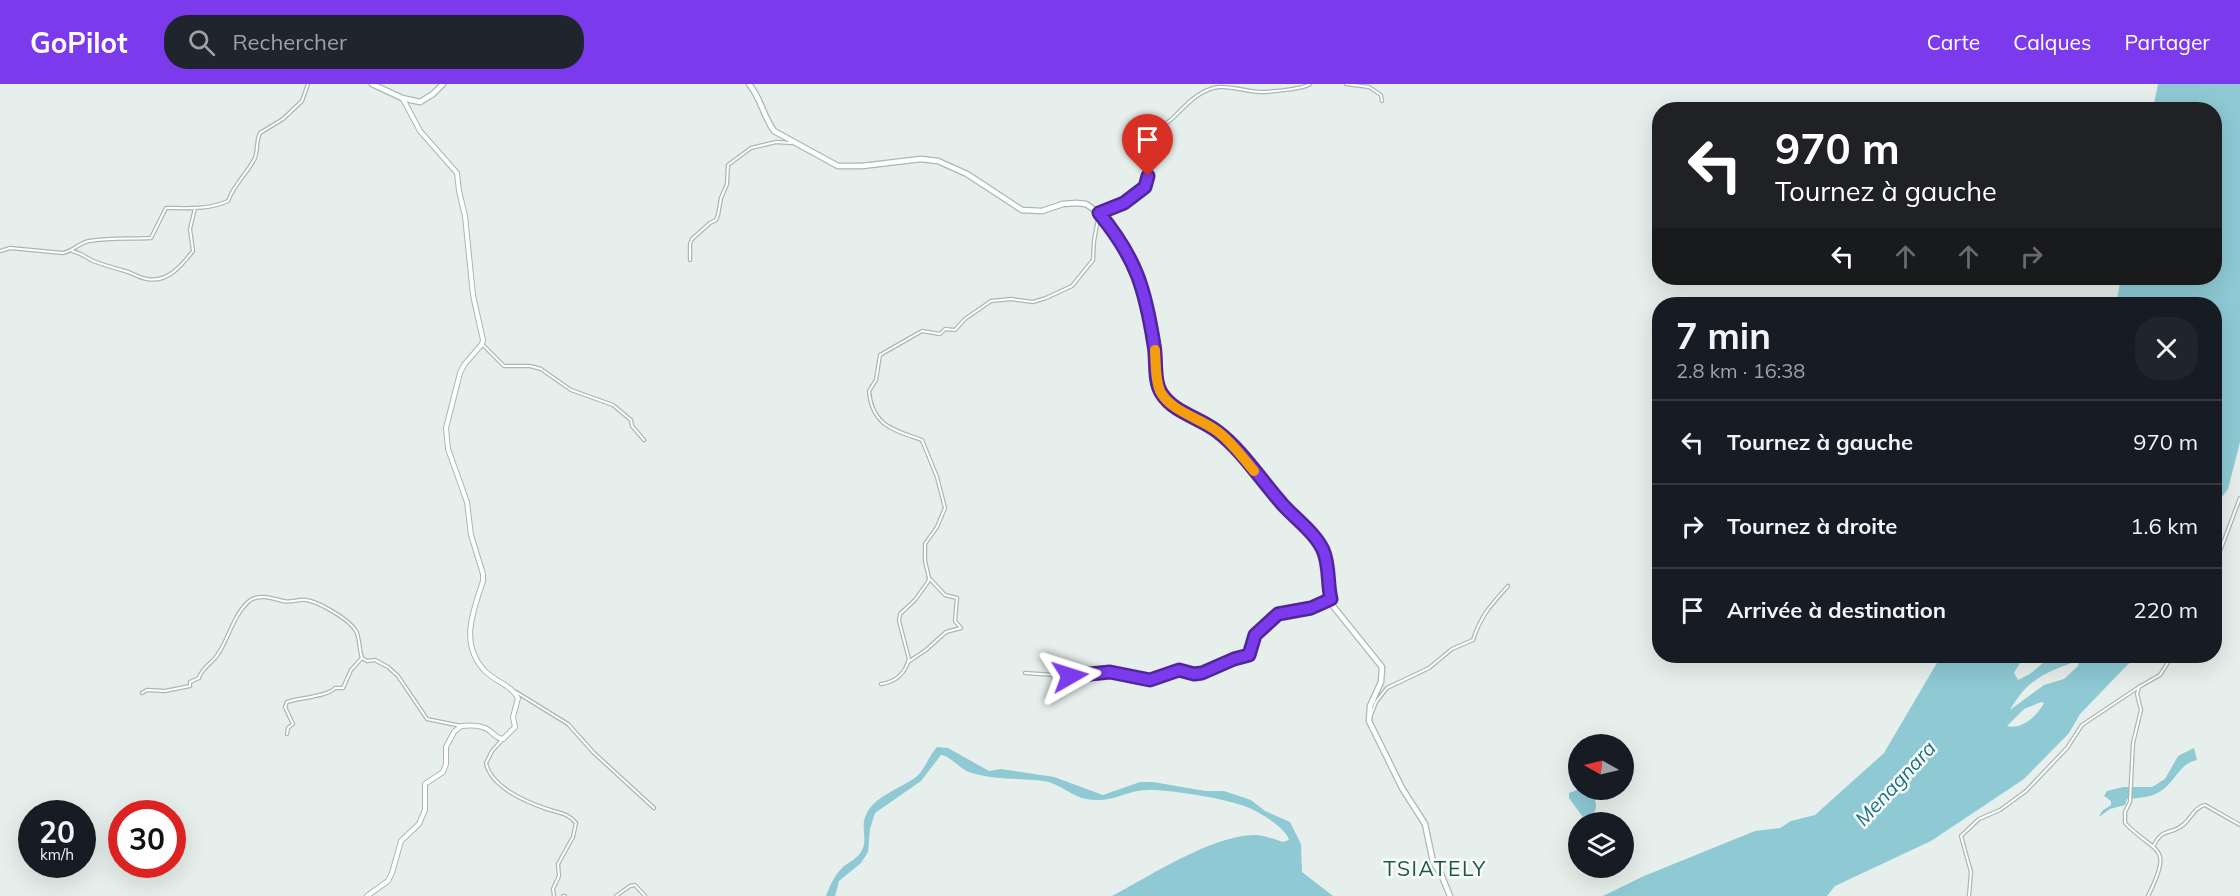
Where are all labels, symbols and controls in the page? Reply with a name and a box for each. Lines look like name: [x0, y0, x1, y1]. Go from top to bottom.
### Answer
search box: [164, 15, 584, 69]
text: GoPilot: [30, 25, 128, 60]
icon: search: [185, 26, 218, 59]
text: Rechercher: [233, 28, 347, 56]
text: Carte: [1927, 29, 1980, 55]
text: Calques: [2013, 29, 2091, 55]
text: Partager: [2124, 29, 2210, 55]
pin: [1122, 114, 1173, 176]
text: 970 m: [1775, 122, 1900, 175]
icon: arrive: [1131, 123, 1164, 156]
icon: left: [1676, 126, 1754, 204]
text: Tournez à gauche: [1775, 174, 1997, 208]
icon: left: [1826, 240, 1859, 273]
icon: ahead: [1889, 240, 1922, 273]
icon: ahead: [1952, 240, 1985, 273]
icon: right: [2015, 240, 2048, 273]
text: 7 min: [1676, 313, 1771, 358]
button: close: [2135, 317, 2198, 380]
text: 2.8 km · 16:38: [1676, 358, 1805, 383]
icon: left: [1676, 426, 1709, 459]
text: Tournez à gauche: [1727, 428, 1913, 456]
text: 970 m: [2133, 428, 2198, 456]
icon: right: [1676, 510, 1709, 543]
text: Tournez à droite: [1727, 512, 1897, 540]
text: 1.6 km: [2130, 512, 2198, 540]
icon: arrive: [1676, 594, 1709, 627]
text: Arrivée à destination: [1727, 596, 1946, 624]
text: 220 m: [2133, 596, 2198, 624]
position arrow: [1038, 644, 1102, 708]
north arrow: [1568, 734, 1634, 800]
map controls: [1568, 734, 1634, 878]
water label: Menagnara: [1849, 735, 1941, 831]
speed limit sign: 30: [108, 800, 186, 878]
button: layers: [1568, 812, 1634, 878]
text: 20: [39, 813, 75, 851]
text: km/h: [40, 845, 74, 864]
district label: TSIATELY: [1383, 855, 1487, 881]

